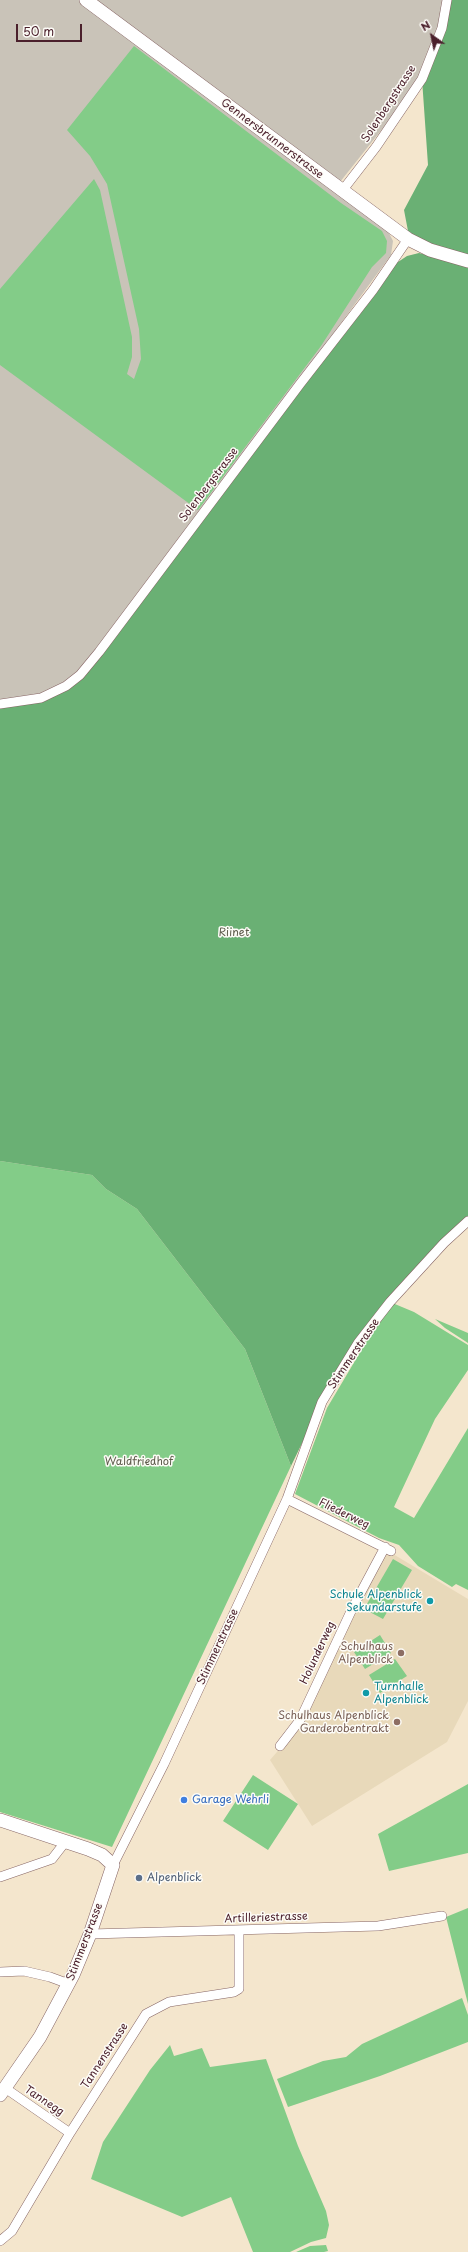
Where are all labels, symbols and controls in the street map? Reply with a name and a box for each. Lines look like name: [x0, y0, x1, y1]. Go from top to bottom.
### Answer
scale bar: [18, 16, 84, 42]
north arrow: [412, 16, 452, 56]
text: N: [417, 16, 433, 35]
text: 50 m: [23, 22, 54, 40]
street label: Solenbergstrasse: [359, 63, 419, 145]
street label: Gennersbrunnerstrasse: [218, 96, 326, 182]
street label: Solenbergstrasse: [177, 445, 241, 525]
park label: Riinet: [219, 926, 249, 940]
street label: Stimmerstrasse: [326, 1316, 382, 1392]
park label: Waldfriedhof: [105, 1455, 173, 1469]
street label: Fliederweg: [317, 1496, 371, 1532]
place label: Schule Alpenblick Sekundarstufe: [330, 1588, 422, 1614]
marker: Schule Alpenblick Sekundarstufe: [425, 1596, 435, 1606]
street label: Stimmerstrasse: [195, 1607, 241, 1687]
street label: Holunderweg: [298, 1619, 338, 1687]
place label: Schulhaus Alpenblick: [338, 1640, 393, 1666]
marker: Schulhaus Alpenblick: [396, 1648, 406, 1658]
place label: Turnhalle Alpenblick: [374, 1680, 429, 1706]
marker: Turnhalle Alpenblick: [361, 1688, 371, 1698]
place label: Schulhaus Alpenblick Garderobentrakt: [278, 1709, 389, 1735]
marker: Schulhaus Alpenblick Garderobentrakt: [392, 1717, 402, 1727]
place label: Garage Wehrli: [192, 1793, 269, 1807]
marker: Garage Wehrli: [179, 1795, 189, 1805]
place label: Alpenblick: [147, 1871, 202, 1885]
marker: Alpenblick: [134, 1873, 144, 1883]
street label: Stimmerstrasse: [64, 1901, 106, 1983]
street label: Artilleriestrasse: [224, 1910, 308, 1926]
street label: Tannenstrasse: [79, 2021, 131, 2091]
street label: Tannegg: [22, 2083, 66, 2119]

